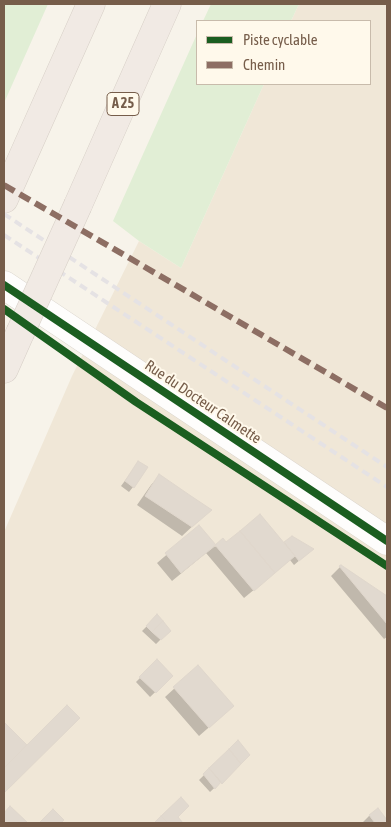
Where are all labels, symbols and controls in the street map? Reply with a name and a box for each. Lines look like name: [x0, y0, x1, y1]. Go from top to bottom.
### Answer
legend: [196, 20, 371, 85]
text: Piste cyclable: [243, 31, 318, 48]
text: Chemin: [243, 56, 285, 73]
road number: A 25: [107, 92, 139, 116]
street label: Rue du Docteur Calmette: [141, 356, 265, 448]

